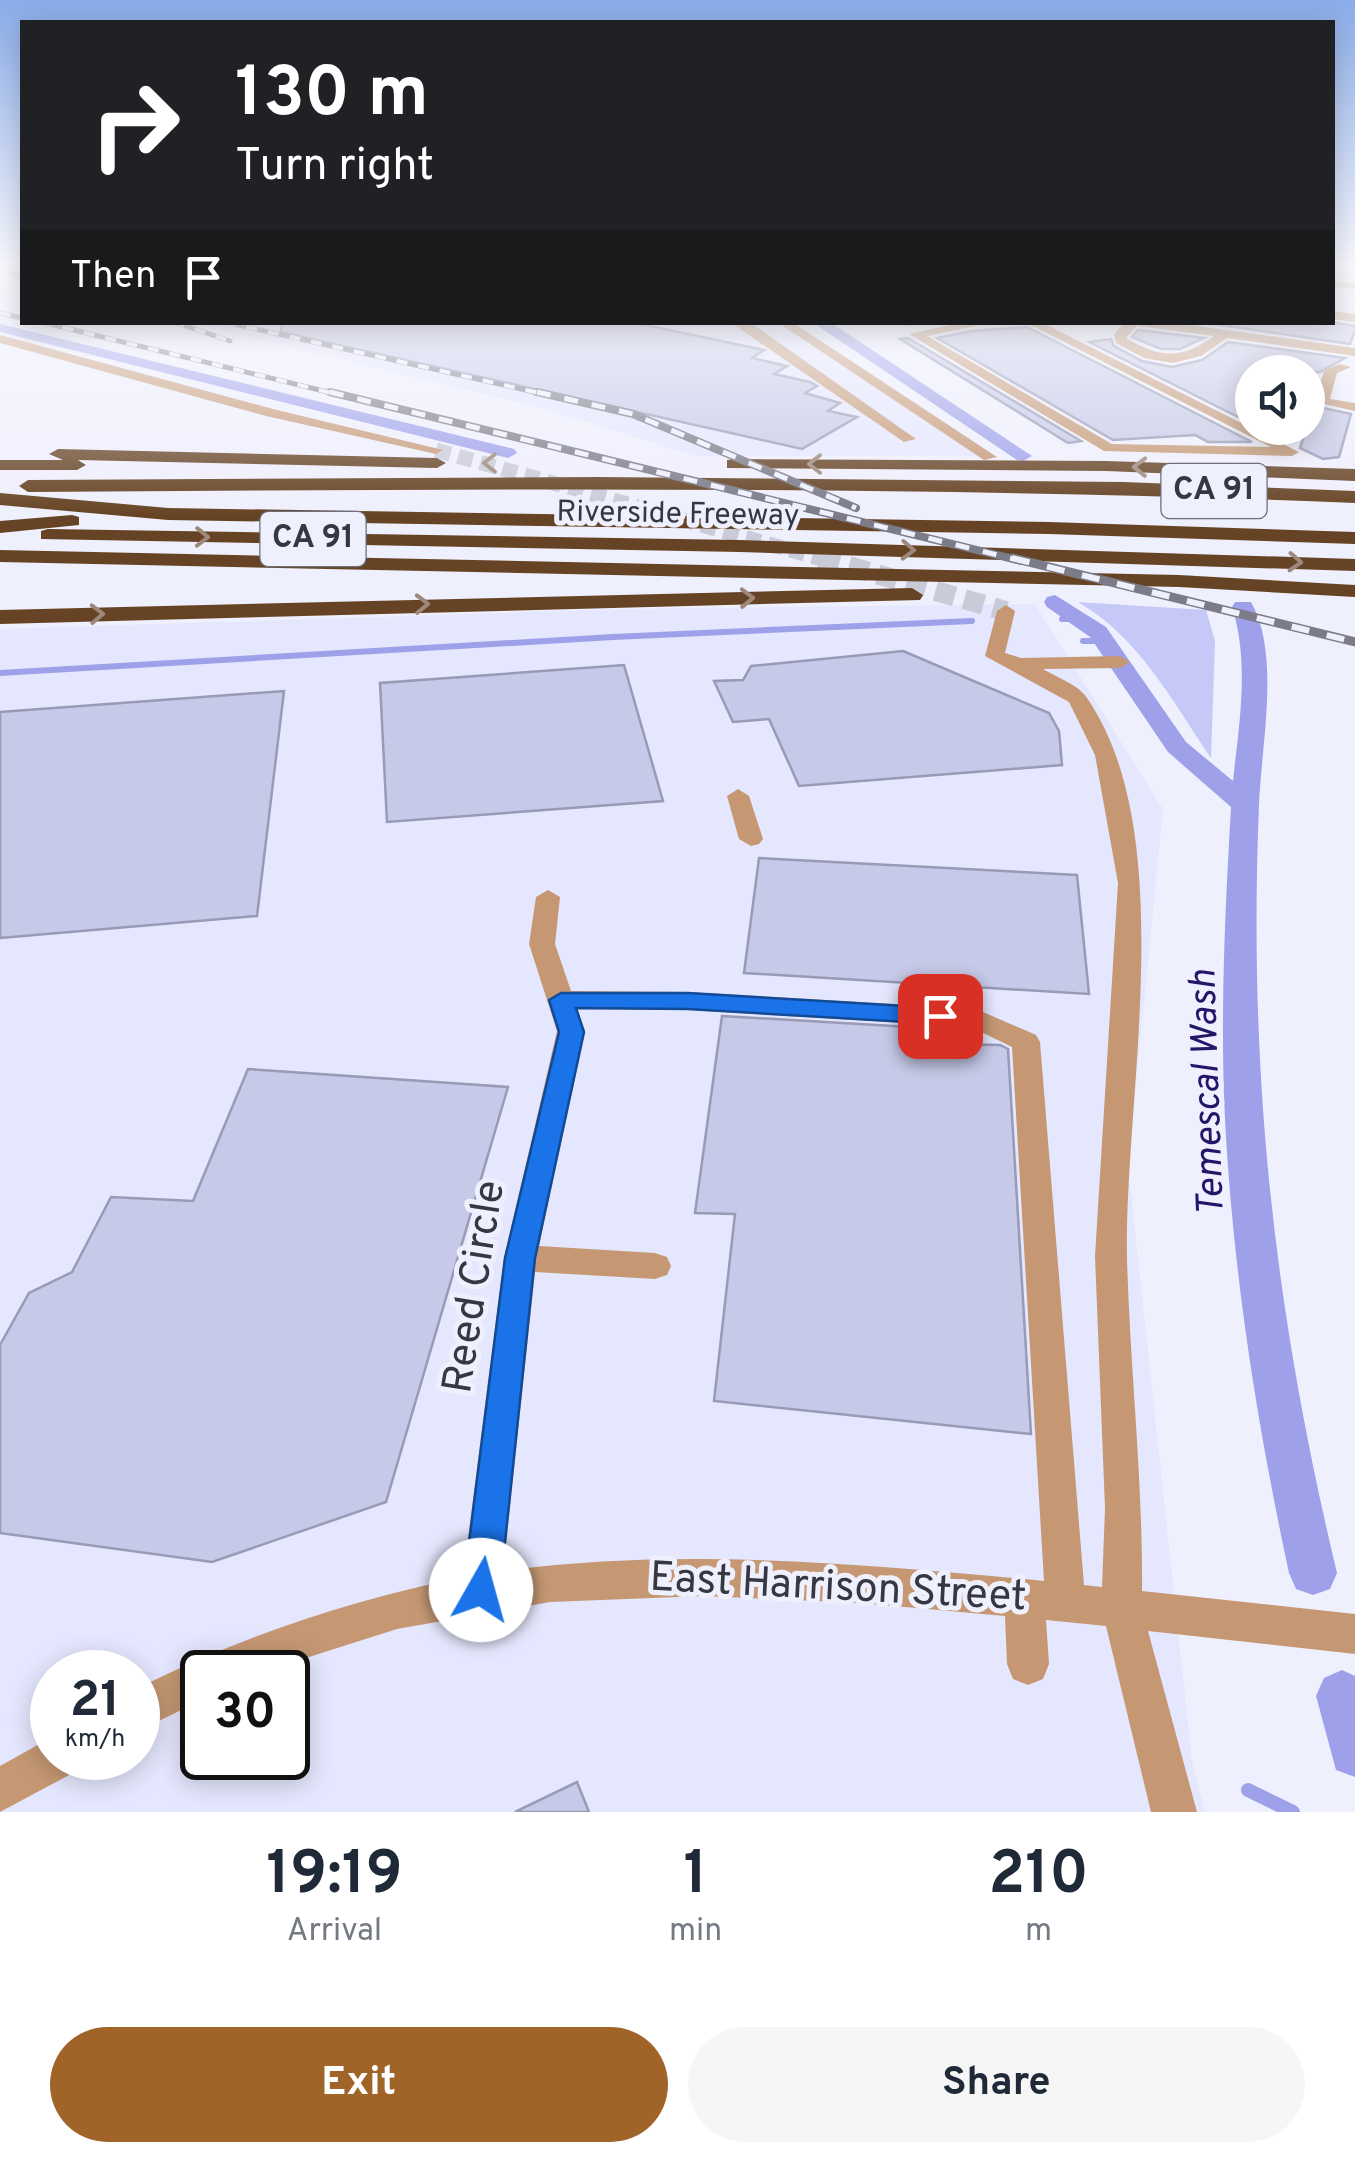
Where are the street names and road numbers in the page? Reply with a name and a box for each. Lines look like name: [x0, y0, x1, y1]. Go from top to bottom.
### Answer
road number: CA 91: [1162, 464, 1266, 518]
street label: Riverside Freeway: [556, 494, 800, 536]
road number: CA 91: [260, 512, 366, 566]
street label: Reed Circle: [433, 1177, 519, 1397]
street label: East Harrison Street: [648, 1553, 1028, 1625]

